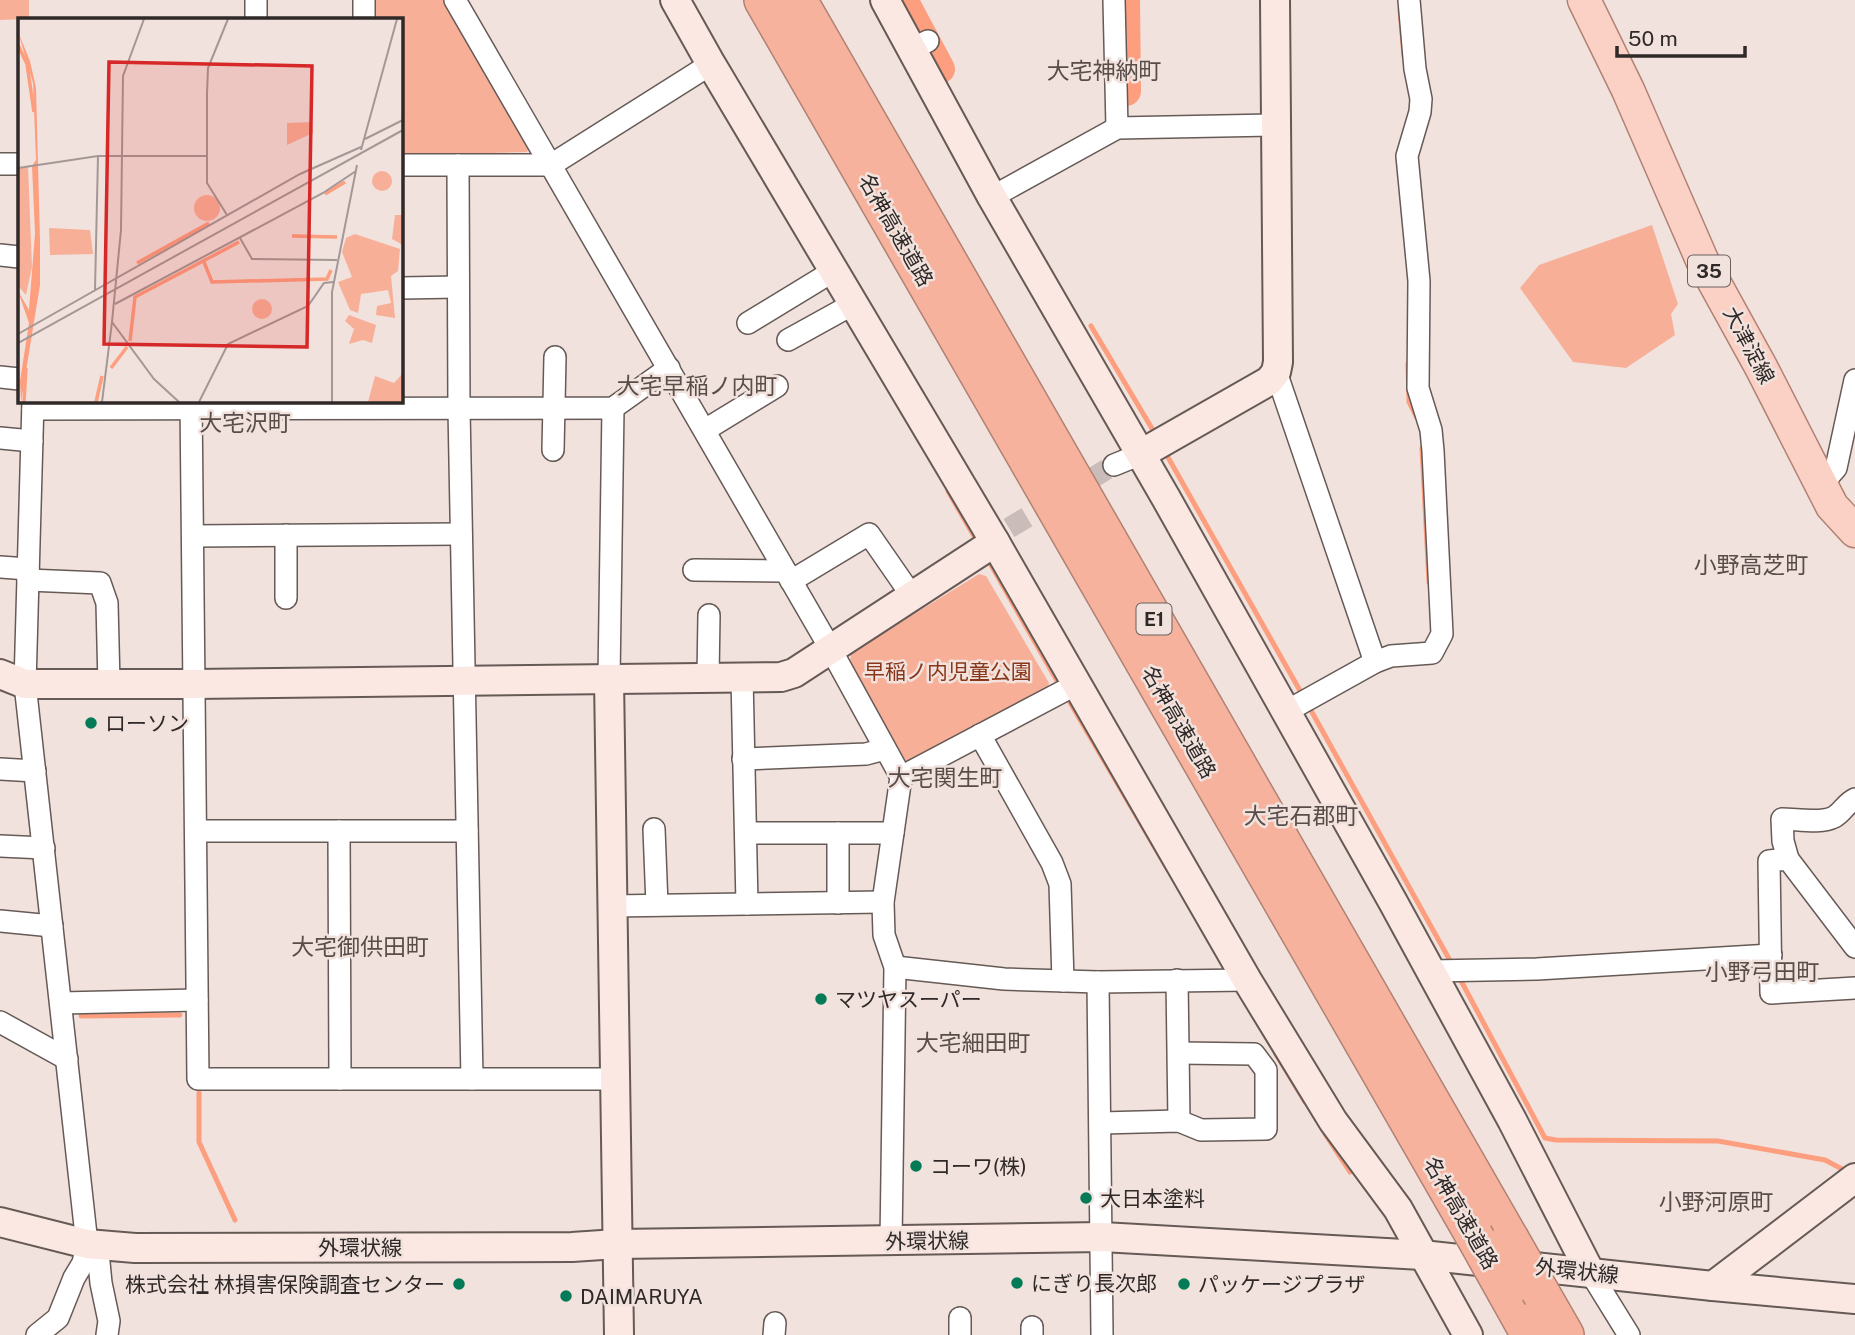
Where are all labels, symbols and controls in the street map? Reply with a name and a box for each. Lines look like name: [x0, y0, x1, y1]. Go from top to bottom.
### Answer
scale bar: [1617, 14, 1745, 58]
inset map: [18, 18, 402, 402]
text: 50 m: [1628, 26, 1678, 51]
district label: 大宅神納町: [1047, 57, 1162, 84]
street label: 名神高速道路: [854, 169, 938, 291]
road number: 35: [1688, 256, 1730, 286]
street label: 大津淀線: [1718, 302, 1780, 388]
district label: 大宅早稲ノ内町: [617, 372, 778, 399]
district label: 大宅沢町: [199, 409, 291, 436]
district label: 小野高芝町: [1694, 551, 1809, 578]
road number: E1: [1136, 604, 1172, 634]
park label: 早稲ノ内児童公園: [864, 659, 1032, 684]
street label: 名神高速道路: [1137, 661, 1221, 783]
place label: ローソン: [105, 711, 189, 736]
marker: ローソン: [83, 715, 99, 731]
district label: 大宅関生町: [888, 764, 1003, 791]
district label: 大宅石郡町: [1244, 802, 1359, 829]
district label: 大宅御供田町: [291, 933, 429, 960]
district label: 小野弓田町: [1705, 958, 1820, 985]
place label: マツヤスーパー: [835, 987, 982, 1012]
marker: マツヤスーパー: [813, 991, 829, 1007]
district label: 大宅細田町: [916, 1029, 1031, 1056]
street label: 名神高速道路: [1419, 1152, 1503, 1274]
place label: コーワ(株): [930, 1154, 1027, 1179]
marker: コーワ(株): [908, 1158, 924, 1174]
place label: 大日本塗料: [1100, 1186, 1205, 1211]
district label: 小野河原町: [1659, 1188, 1774, 1215]
marker: 大日本塗料: [1078, 1190, 1094, 1206]
street label: 外環状線: [885, 1228, 969, 1254]
street label: 外環状線: [318, 1235, 402, 1260]
street label: 外環状線: [1534, 1254, 1620, 1288]
place label: にぎり長次郎: [1031, 1271, 1157, 1296]
place label: 株式会社 林損害保険調査センター: [125, 1272, 445, 1297]
place label: パッケージプラザ: [1198, 1272, 1366, 1297]
marker: にぎり長次郎: [1009, 1275, 1025, 1291]
marker: 株式会社 林損害保険調査センター: [451, 1276, 467, 1292]
marker: パッケージプラザ: [1176, 1276, 1192, 1292]
place label: DAIMARUYA: [580, 1284, 703, 1309]
marker: DAIMARUYA: [558, 1288, 574, 1304]

